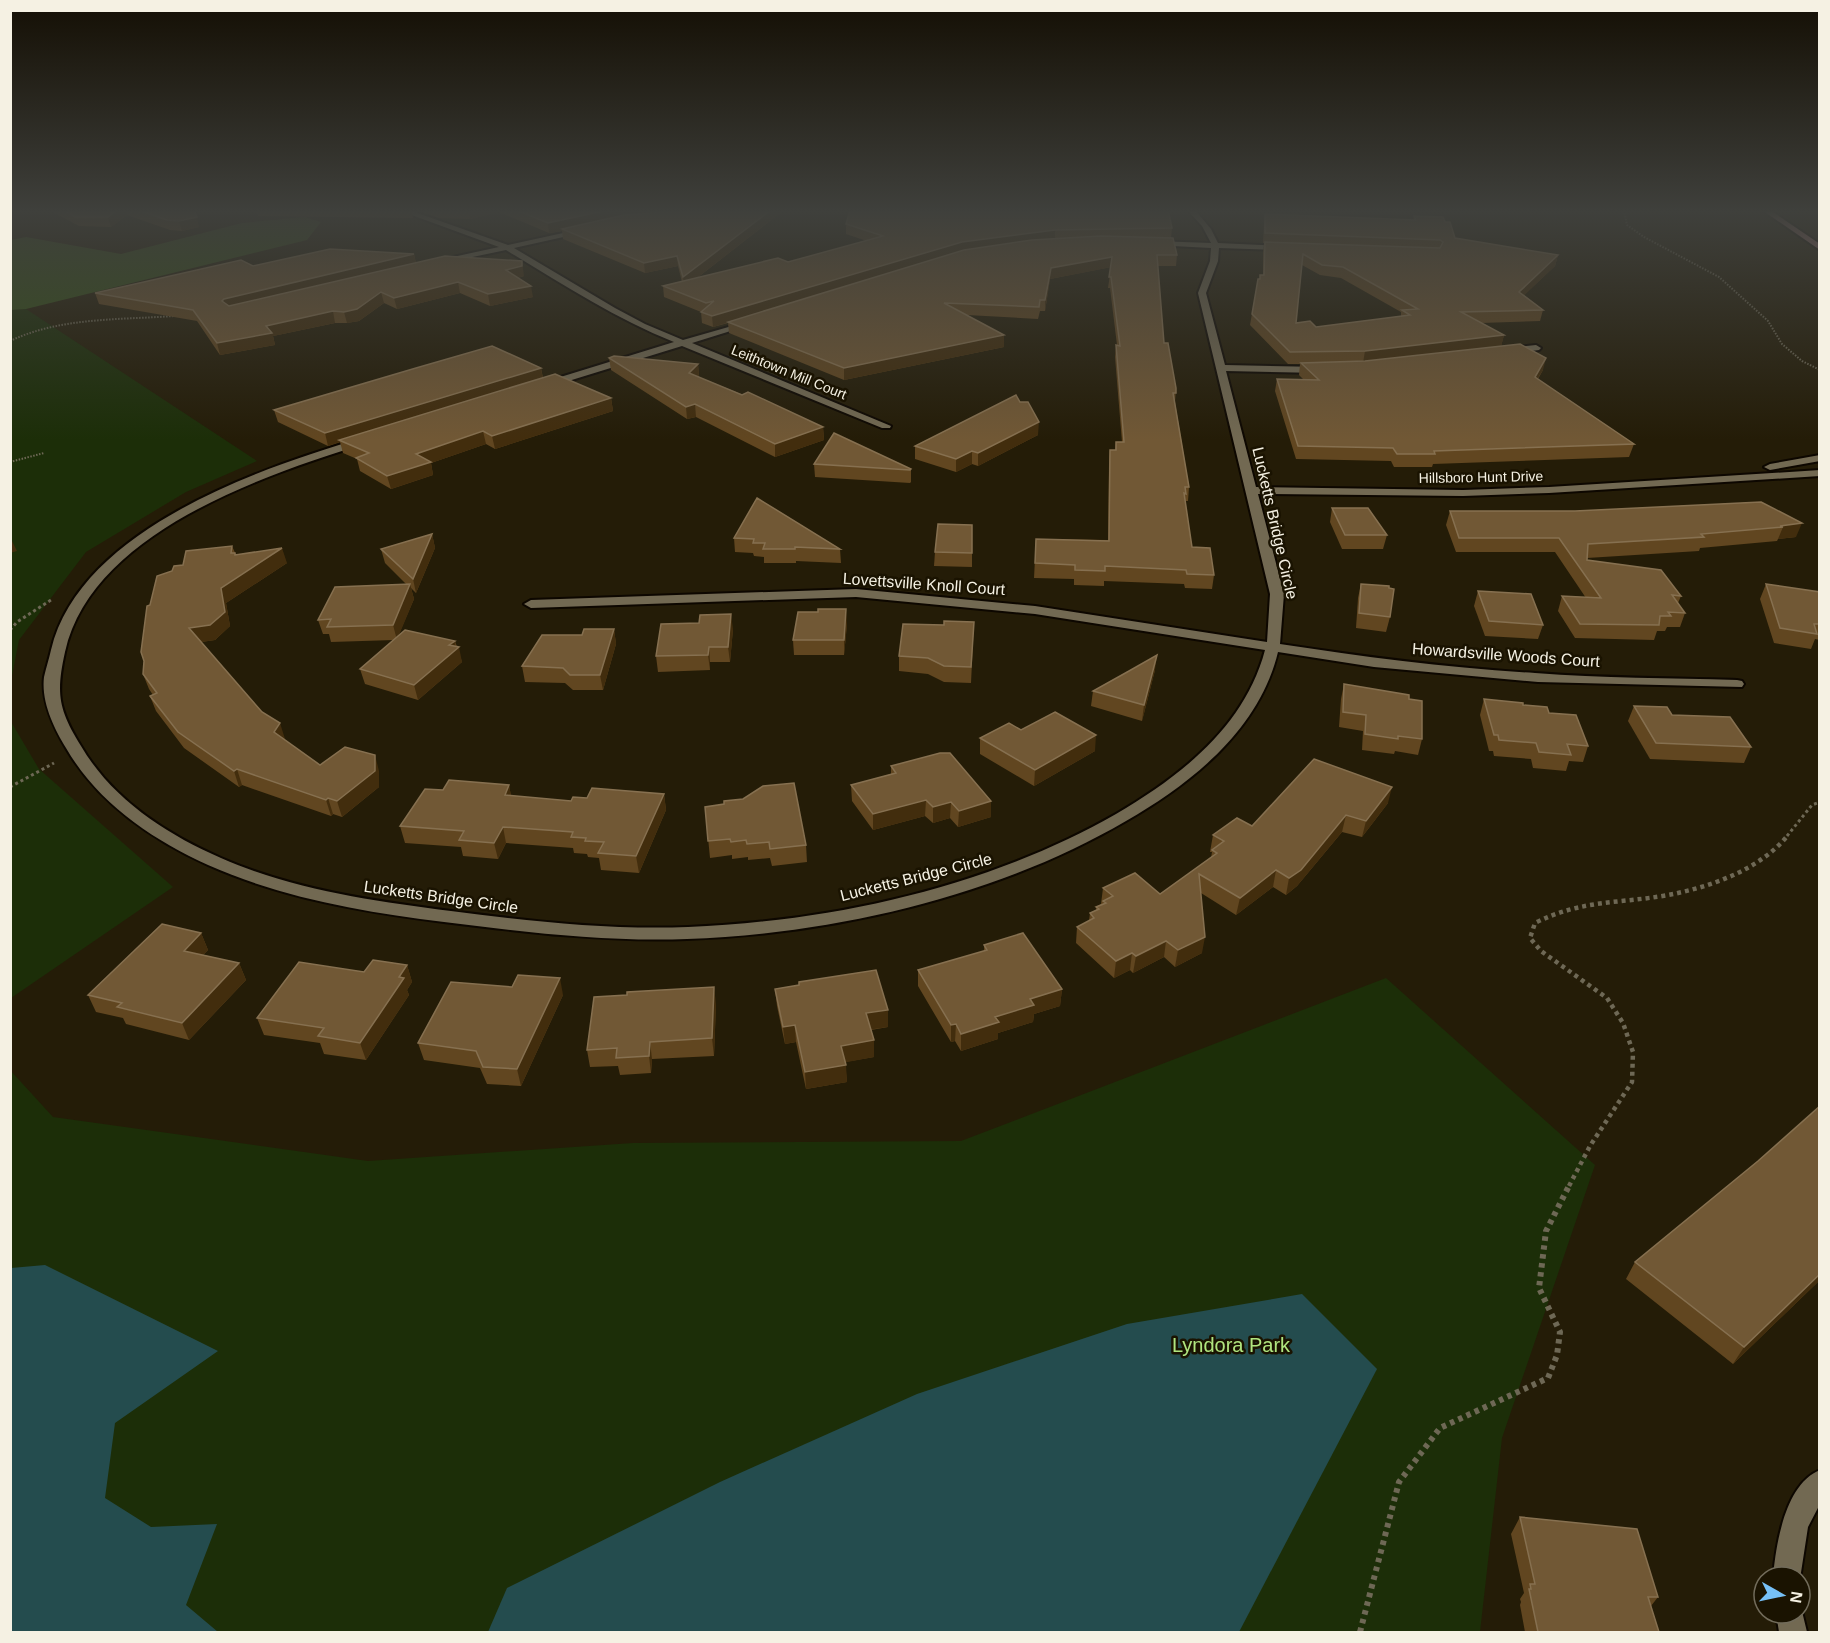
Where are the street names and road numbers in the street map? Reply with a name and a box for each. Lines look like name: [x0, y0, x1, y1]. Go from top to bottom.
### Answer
street label: Leithtown Mill Court: [729, 342, 849, 402]
street label: Lucketts Bridge Circle: [1249, 445, 1301, 601]
street label: Hillsboro Hunt Drive: [1419, 468, 1544, 486]
street label: Lovettsville Knoll Court: [842, 570, 1006, 598]
street label: Howardsville Woods Court: [1412, 640, 1601, 670]
street label: Lucketts Bridge Circle: [838, 850, 994, 904]
street label: Lucketts Bridge Circle: [363, 878, 519, 916]

